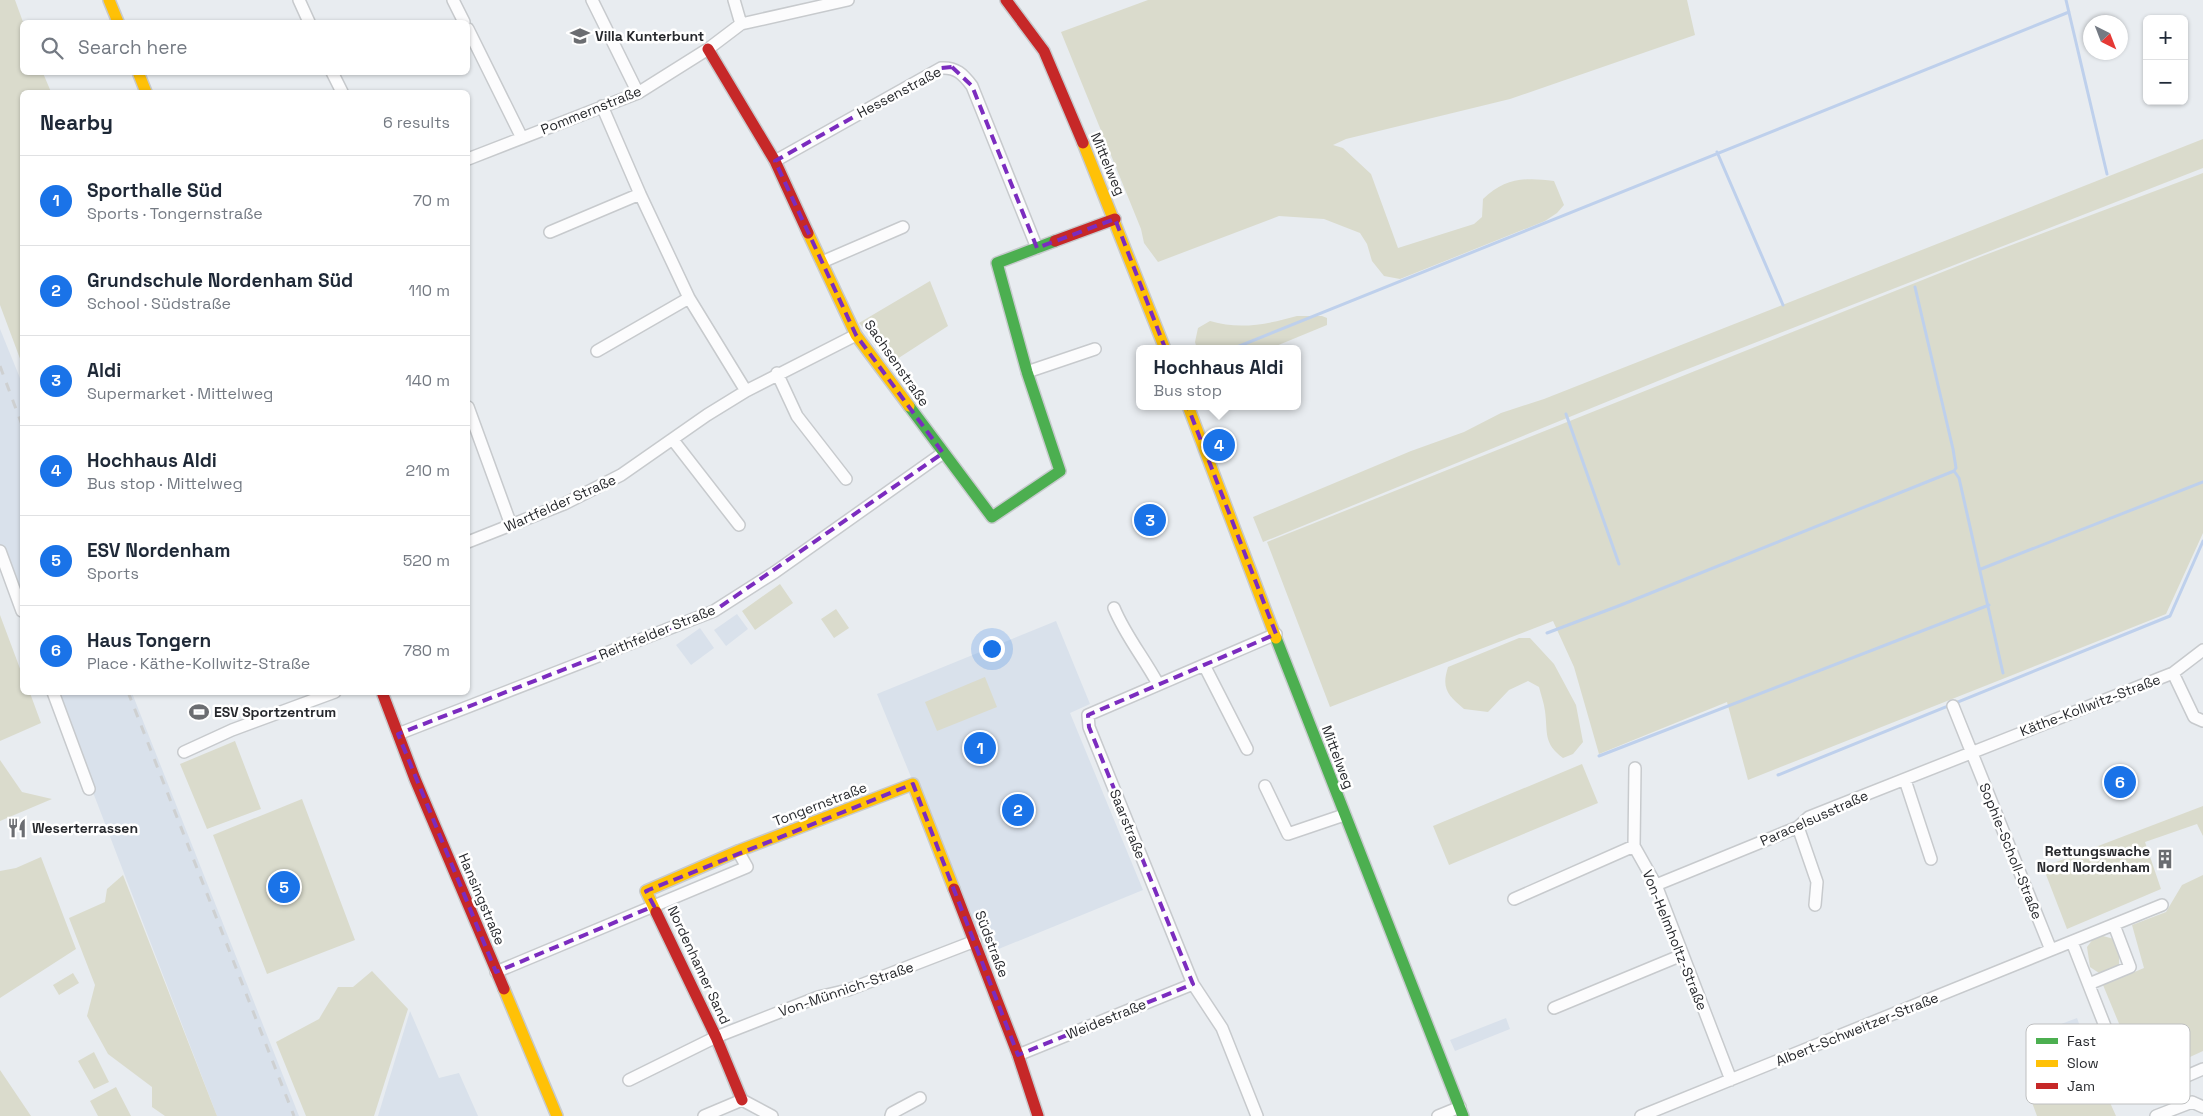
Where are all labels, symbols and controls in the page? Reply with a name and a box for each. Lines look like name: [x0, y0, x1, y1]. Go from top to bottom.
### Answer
north arrow: [2083, 15, 2128, 60]
map controls: [2143, 15, 2188, 105]
button: +: [2143, 15, 2188, 60]
search box: [20, 20, 470, 75]
school or university icon: Villa Kunterbunt: [569, 25, 591, 47]
place label: Villa Kunterbunt: [595, 27, 704, 45]
icon: search: [38, 34, 66, 62]
text: Search here: [78, 35, 188, 60]
button: −: [2143, 60, 2188, 105]
street label: Hessenstraße: [854, 62, 944, 122]
street label: Pommernstraße: [538, 82, 644, 138]
text: Nearby: [40, 109, 113, 136]
text: 6 results: [383, 112, 450, 133]
street label: Mittelweg: [1087, 130, 1129, 198]
text: Sporthalle Süd: [87, 178, 222, 203]
text: 1: [52, 190, 60, 211]
text: 70 m: [413, 190, 450, 211]
text: Sports · Tongernstraße: [87, 203, 263, 224]
text: Grundschule Nordenham Süd: [87, 268, 353, 293]
text: 2: [51, 280, 61, 301]
text: 110 m: [408, 280, 450, 301]
text: School · Südstraße: [87, 293, 231, 314]
street label: Sachsenstraße: [861, 316, 933, 410]
popup: [1136, 345, 1301, 410]
text: Hochhaus Aldi: [1154, 355, 1283, 380]
text: Aldi: [87, 358, 121, 383]
text: 3: [51, 370, 61, 391]
text: 140 m: [405, 370, 450, 391]
text: Bus stop: [1154, 380, 1222, 401]
text: Supermarket · Mittelweg: [87, 383, 273, 404]
pin: 4: [1203, 426, 1235, 464]
text: Hochhaus Aldi: [87, 448, 217, 473]
text: 4: [51, 460, 61, 481]
text: 210 m: [406, 460, 450, 481]
street label: Wartfelder Straße: [501, 470, 619, 536]
text: Bus stop · Mittelweg: [87, 473, 243, 494]
pin: 3: [1134, 501, 1166, 539]
text: ESV Nordenham: [87, 538, 230, 563]
text: 5: [51, 550, 61, 571]
text: 520 m: [403, 550, 450, 571]
text: Sports: [87, 563, 139, 584]
street label: Reithfelder Straße: [596, 600, 718, 664]
text: Haus Tongern: [87, 628, 211, 653]
your location: [979, 636, 1005, 662]
text: 6: [51, 640, 61, 661]
text: 780 m: [403, 640, 450, 661]
text: Place · Käthe-Kollwitz-Straße: [87, 653, 310, 674]
street label: Käthe-Kollwitz-Straße: [2017, 670, 2163, 740]
sports icon: ESV Sportzentrum: [188, 701, 210, 723]
place label: ESV Sportzentrum: [214, 703, 336, 721]
street label: Mittelweg: [1318, 723, 1358, 791]
pin: 1: [964, 729, 996, 767]
pin: 6: [2104, 763, 2136, 801]
street label: Tongernstraße: [771, 778, 869, 830]
street label: Sophie-Scholl-Straße: [1975, 780, 2047, 922]
street label: Saarstraße: [1106, 786, 1150, 862]
street label: Paracelsusstraße: [1757, 786, 1871, 850]
pin: 2: [1002, 791, 1034, 829]
restaurant icon: Weserterrassen: [6, 817, 28, 839]
place label: Weserterrassen: [32, 819, 138, 837]
place label: Rettungswache Nord Nordenham: [2037, 842, 2150, 876]
building icon: Rettungswache Nord Nordenham: [2154, 848, 2176, 870]
street label: Hansingstraße: [455, 850, 509, 948]
street label: Von-Helmholtz-Straße: [1639, 867, 1711, 1013]
pin: 5: [268, 868, 300, 906]
street label: Nordenhamer Sand: [664, 903, 734, 1027]
street label: Südstraße: [971, 908, 1013, 980]
street label: Von-Münnich-Straße: [776, 957, 916, 1021]
street label: Albert-Schweitzer-Straße: [1773, 988, 1941, 1070]
street label: Weidestraße: [1063, 995, 1149, 1043]
legend: [2026, 1024, 2190, 1104]
text: Fast: [2067, 1032, 2096, 1050]
text: Slow: [2067, 1054, 2099, 1072]
text: Jam: [2067, 1077, 2095, 1095]

